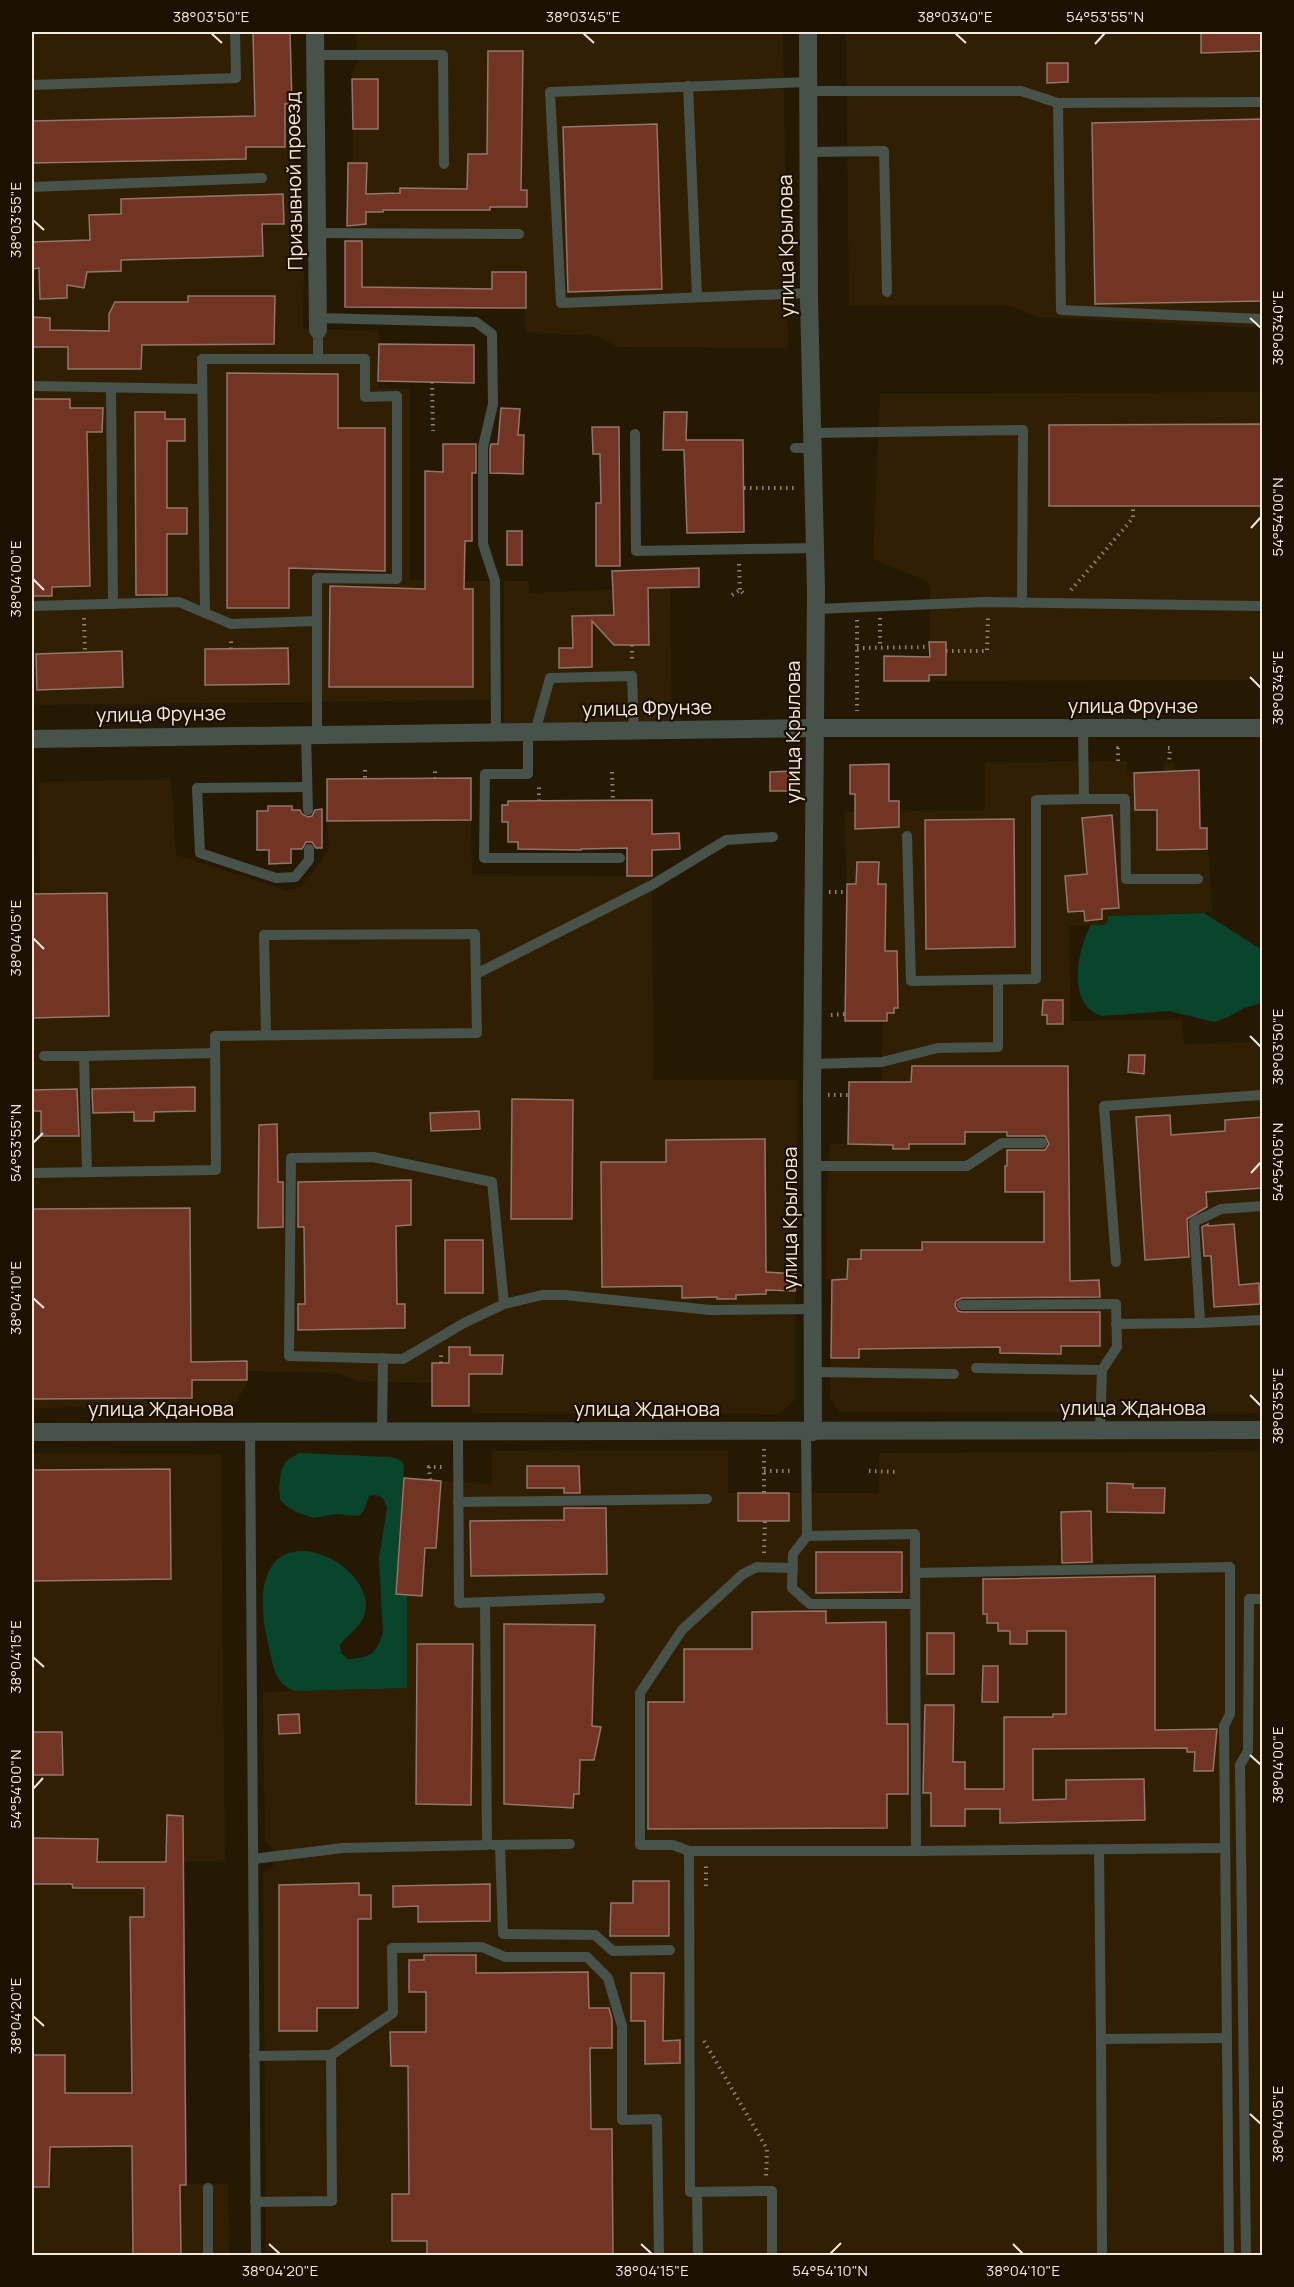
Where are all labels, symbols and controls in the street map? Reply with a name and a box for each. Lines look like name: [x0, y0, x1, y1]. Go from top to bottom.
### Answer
text: 38°03'50"E: [173, 6, 249, 27]
text: 38°03'45"E: [546, 6, 620, 27]
text: 38°03'40"E: [917, 6, 993, 27]
text: 54°53'55"N: [1066, 6, 1144, 27]
street label: Призывной проезд: [278, 91, 309, 271]
street label: улица Крылова: [771, 174, 800, 318]
text: 38°03'55"E: [5, 182, 26, 258]
text: 38°03'40"E: [1267, 290, 1288, 366]
text: 54°54'00"N: [1267, 478, 1288, 556]
text: 38°04'00"E: [5, 540, 26, 618]
text: 38°03'45"E: [1267, 651, 1288, 725]
street label: улица Крылова: [779, 661, 806, 803]
street label: улица Фрунзе: [1068, 692, 1198, 719]
street label: улица Фрунзе: [582, 693, 712, 722]
street label: улица Фрунзе: [96, 699, 226, 728]
text: 38°04'05"E: [5, 900, 26, 976]
text: 38°03'50"E: [1267, 1009, 1288, 1085]
text: 54°53'55"N: [5, 1104, 26, 1182]
text: 54°54'05"N: [1267, 1123, 1288, 1201]
street label: улица Крылова: [776, 1147, 803, 1289]
text: 38°04'10"E: [5, 1261, 26, 1335]
text: 38°03'55"E: [1267, 1368, 1288, 1444]
street label: улица Жданова: [1060, 1394, 1206, 1421]
street label: улица Жданова: [88, 1395, 234, 1422]
street label: улица Жданова: [574, 1395, 720, 1422]
text: 38°04'15"E: [5, 1620, 26, 1694]
text: 38°04'00"E: [1267, 1726, 1288, 1804]
text: 54°54'00"N: [5, 1750, 26, 1828]
text: 38°04'20"E: [5, 1978, 26, 2054]
text: 38°04'05"E: [1267, 2086, 1288, 2162]
text: 38°04'20"E: [242, 2260, 318, 2281]
text: 38°04'15"E: [615, 2260, 689, 2281]
text: 54°54'10"N: [792, 2260, 868, 2281]
text: 38°04'10"E: [986, 2260, 1060, 2281]

